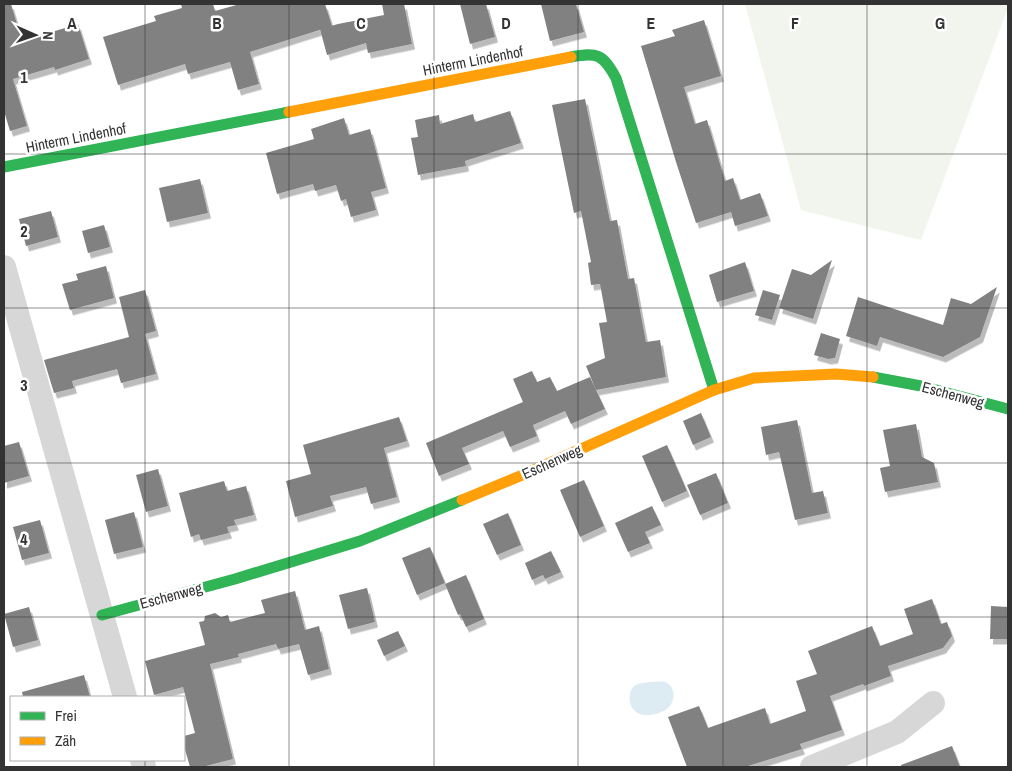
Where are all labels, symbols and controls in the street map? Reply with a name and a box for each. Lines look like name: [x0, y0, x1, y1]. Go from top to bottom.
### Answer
north arrow: [10, 10, 60, 60]
text: A: [67, 12, 77, 34]
text: B: [212, 12, 222, 34]
text: C: [356, 12, 366, 34]
text: D: [501, 12, 511, 34]
text: E: [647, 12, 656, 34]
text: F: [791, 12, 799, 34]
text: G: [935, 12, 945, 34]
text: N: [39, 31, 57, 40]
street label: Hinterm Lindenhof: [421, 40, 525, 81]
text: 1: [20, 66, 28, 88]
street label: Hinterm Lindenhof: [24, 117, 128, 158]
text: 2: [20, 220, 28, 242]
text: 3: [20, 374, 28, 396]
street label: Eschenweg: [920, 376, 987, 413]
street label: Eschenweg: [518, 439, 585, 484]
text: 4: [20, 528, 28, 550]
street label: Eschenweg: [137, 577, 204, 614]
legend: [10, 696, 185, 761]
text: Frei: [55, 705, 77, 726]
text: Zäh: [55, 730, 76, 751]

